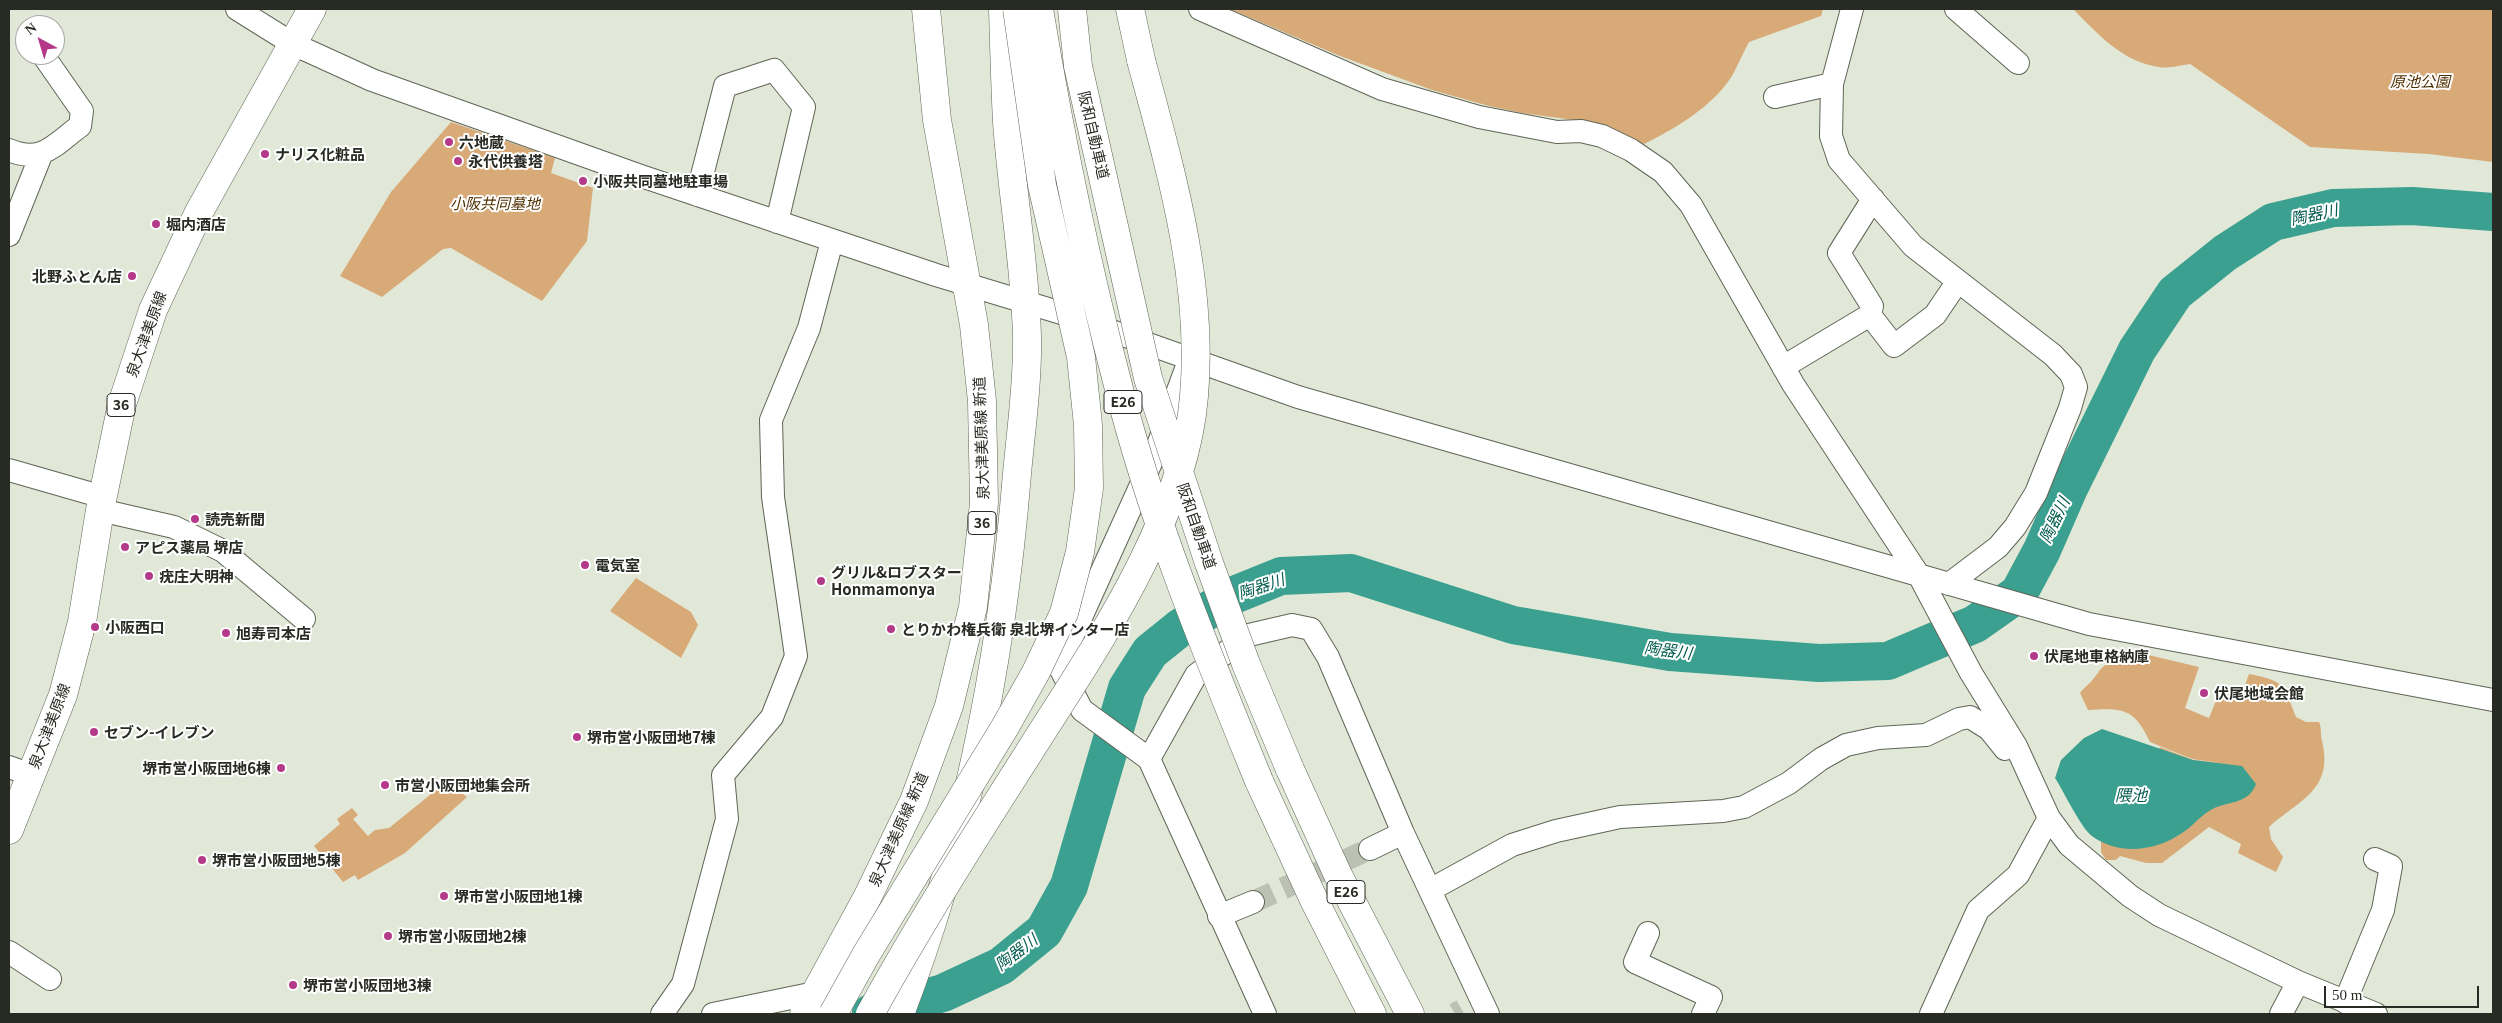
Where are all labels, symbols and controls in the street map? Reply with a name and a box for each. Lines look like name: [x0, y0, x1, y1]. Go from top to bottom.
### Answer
north arrow: [15, 15, 65, 65]
text: N: [22, 20, 40, 38]
park label: 原池公園: [2390, 72, 2450, 90]
street label: 阪和自動車道: [1075, 89, 1113, 181]
place label: 六地蔵: [459, 133, 504, 151]
marker: 六地蔵: [443, 136, 455, 148]
place label: ナリス化粧品: [275, 145, 365, 163]
marker: ナリス化粧品: [259, 148, 271, 160]
place label: 永代供養塔: [468, 152, 543, 170]
marker: 永代供養塔: [452, 155, 464, 167]
place label: 小阪共同墓地駐車場: [593, 172, 728, 190]
marker: 小阪共同墓地駐車場: [577, 175, 589, 187]
park label: 小阪共同墓地: [450, 194, 540, 212]
water label: 陶器川: [2289, 200, 2339, 228]
place label: 堀内酒店: [166, 215, 226, 233]
marker: 堀内酒店: [150, 218, 162, 230]
place label: 北野ふとん店: [32, 267, 122, 285]
marker: 北野ふとん店: [126, 270, 138, 282]
street label: 泉大津美原線: [122, 289, 170, 379]
street label: 泉大津美原線 新道: [970, 376, 992, 500]
road number: E26: [1104, 391, 1142, 414]
road number: 36: [107, 394, 135, 416]
street label: 阪和自動車道: [1174, 481, 1220, 571]
water label: 陶器川: [2035, 494, 2073, 546]
place label: 読売新聞: [205, 510, 265, 528]
road number: 36: [968, 512, 996, 534]
marker: 読売新聞: [189, 513, 201, 525]
place label: アピス薬局 堺店: [135, 538, 243, 556]
marker: アピス薬局 堺店: [119, 541, 131, 553]
place label: 電気室: [595, 556, 640, 574]
marker: 電気室: [579, 559, 591, 571]
place label: グリル&ロブスター Honmamonya: [831, 563, 962, 598]
place label: 疣庄大明神: [159, 567, 234, 585]
water label: 陶器川: [1235, 569, 1287, 603]
marker: 疣庄大明神: [143, 570, 155, 582]
marker: グリル&ロブスター Honmamonya: [815, 575, 827, 587]
place label: 小阪西口: [105, 618, 165, 636]
place label: とりかわ権兵衛 泉北堺インター店: [901, 620, 1129, 638]
marker: 小阪西口: [89, 621, 101, 633]
marker: とりかわ権兵衛 泉北堺インター店: [885, 623, 897, 635]
place label: 旭寿司本店: [236, 624, 311, 642]
marker: 旭寿司本店: [220, 627, 232, 639]
water label: 陶器川: [1643, 638, 1693, 662]
place label: 伏尾地車格納庫: [2044, 647, 2149, 665]
marker: 伏尾地車格納庫: [2028, 650, 2040, 662]
street label: 泉大津美原線: [24, 681, 74, 771]
place label: 伏尾地域会館: [2214, 684, 2304, 702]
marker: 伏尾地域会館: [2198, 687, 2210, 699]
place label: セブン-イレブン: [104, 723, 215, 741]
marker: セブン-イレブン: [88, 726, 100, 738]
place label: 堺市営小阪団地7棟: [587, 728, 716, 746]
marker: 堺市営小阪団地7棟: [571, 731, 583, 743]
place label: 堺市営小阪団地6棟: [142, 759, 271, 777]
marker: 堺市営小阪団地6棟: [275, 762, 287, 774]
street label: 泉大津美原線 新道: [865, 769, 931, 889]
place label: 市営小阪団地集会所: [395, 776, 530, 794]
marker: 市営小阪団地集会所: [379, 779, 391, 791]
water label: 隈池: [2115, 785, 2147, 805]
place label: 堺市営小阪団地5棟: [212, 851, 341, 869]
marker: 堺市営小阪団地5棟: [196, 854, 208, 866]
road number: E26: [1327, 880, 1365, 904]
place label: 堺市営小阪団地1棟: [454, 887, 583, 905]
marker: 堺市営小阪団地1棟: [438, 890, 450, 902]
place label: 堺市営小阪団地2棟: [398, 927, 527, 945]
marker: 堺市営小阪団地2棟: [382, 930, 394, 942]
water label: 陶器川: [991, 930, 1041, 974]
place label: 堺市営小阪団地3棟: [303, 976, 432, 994]
scale bar: [2327, 976, 2482, 1008]
marker: 堺市営小阪団地3棟: [287, 979, 299, 991]
text: 50 m: [2332, 987, 2362, 1003]

